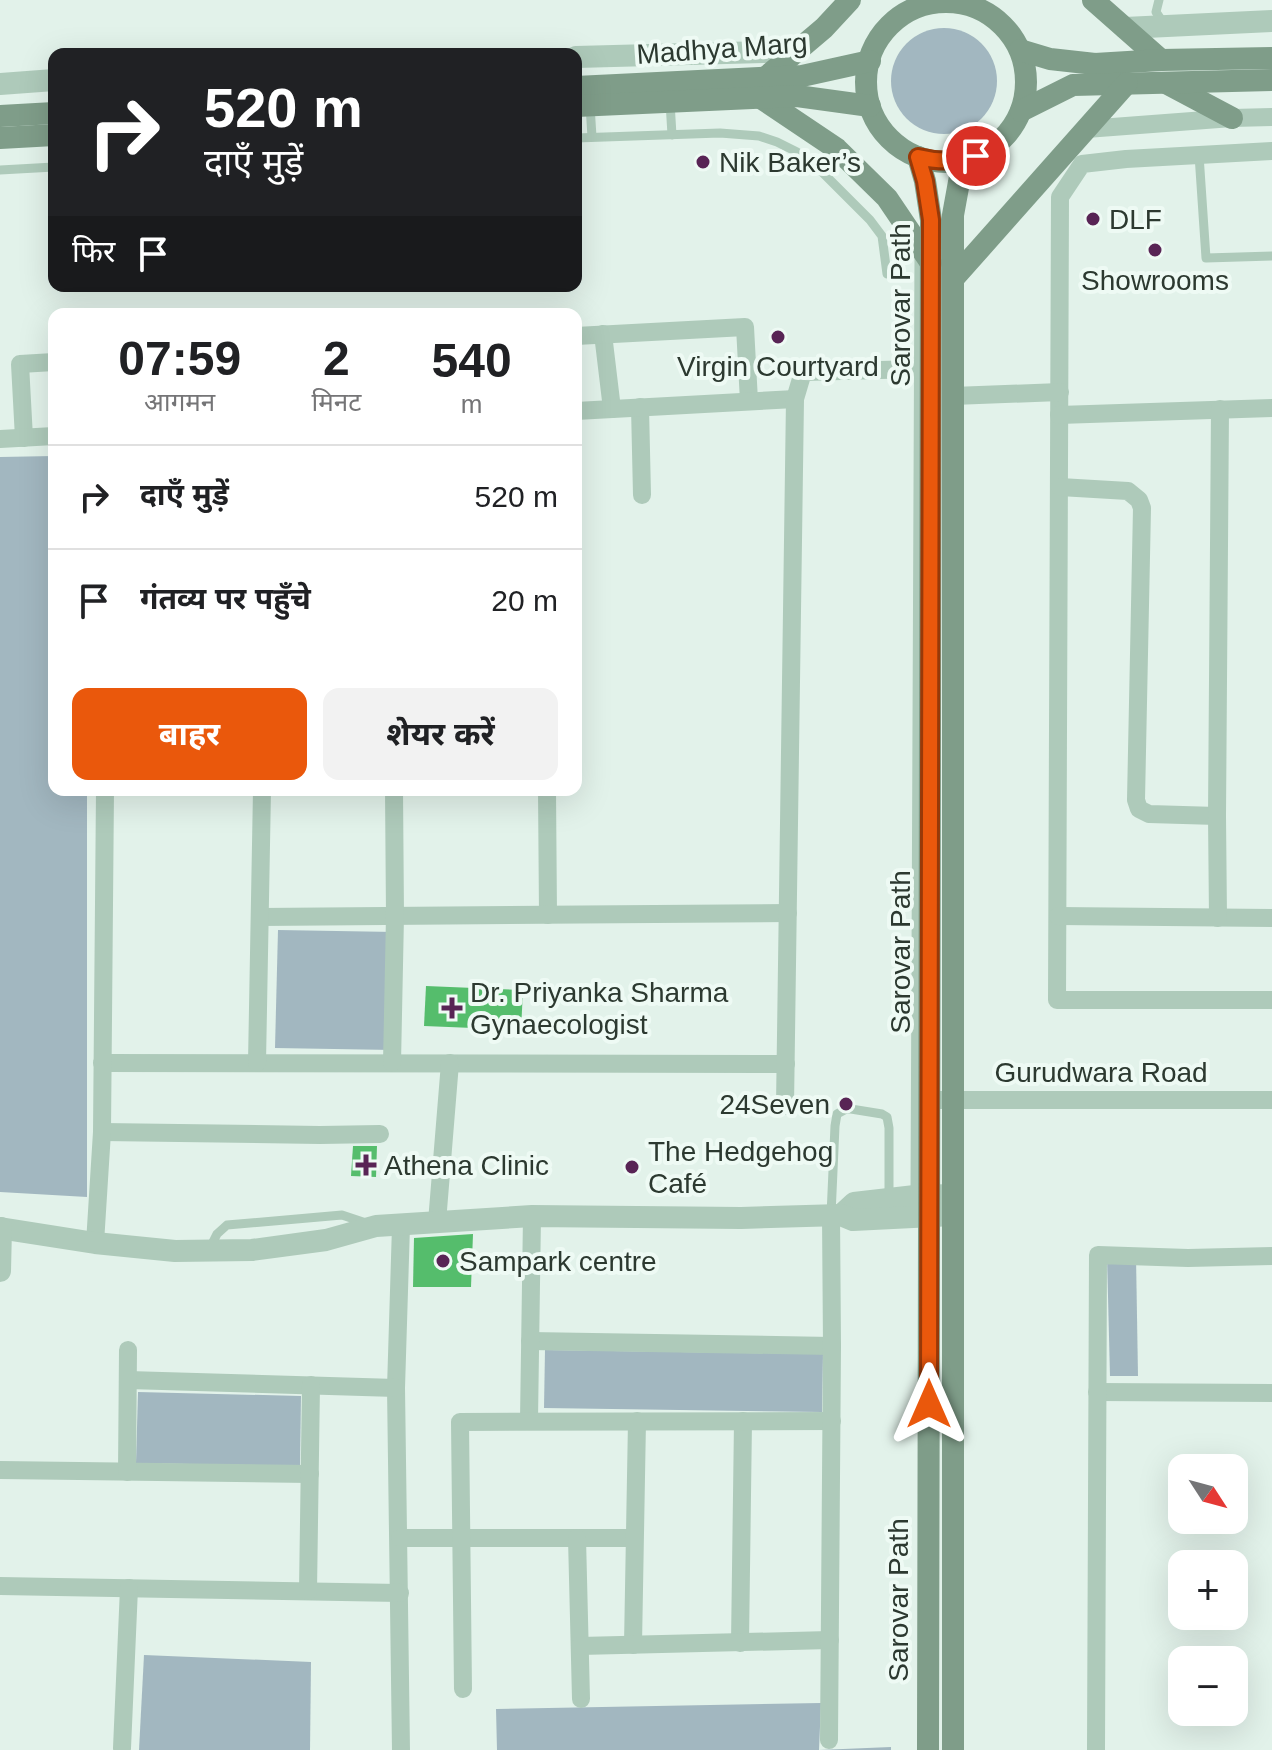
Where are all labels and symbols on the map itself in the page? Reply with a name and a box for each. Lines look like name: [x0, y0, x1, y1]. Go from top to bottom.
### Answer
street label: Madhya Marg: [636, 27, 809, 70]
pin: [942, 122, 1010, 190]
place label: Nik Baker’s: [719, 147, 861, 178]
marker: Nik Baker’s: [694, 153, 712, 171]
place label: DLF: [1109, 204, 1162, 235]
marker: DLF: [1084, 210, 1102, 228]
street label: Sarovar Path: [885, 223, 916, 387]
marker: Showrooms: [1146, 241, 1164, 259]
place label: Showrooms: [1081, 265, 1229, 296]
marker: Virgin Courtyard: [769, 328, 787, 346]
place label: Virgin Courtyard: [677, 351, 879, 382]
street label: Sarovar Path: [885, 870, 916, 1034]
place label: Dr. Priyanka Sharma Gynaecologist: [470, 977, 729, 1040]
marker: Dr. Priyanka Sharma Gynaecologist: [441, 997, 463, 1019]
street label: Gurudwara Road: [994, 1057, 1208, 1088]
place label: 24Seven: [719, 1089, 830, 1120]
marker: 24Seven: [837, 1095, 855, 1113]
place label: The Hedgehog Café: [648, 1136, 833, 1199]
place label: Athena Clinic: [384, 1150, 549, 1181]
marker: Athena Clinic: [355, 1154, 377, 1176]
marker: The Hedgehog Café: [623, 1158, 641, 1176]
place label: Sampark centre: [459, 1246, 657, 1277]
marker: Sampark centre: [434, 1252, 452, 1270]
position arrow: [887, 1362, 971, 1446]
north arrow: [1168, 1454, 1248, 1534]
street label: Sarovar Path: [883, 1518, 914, 1682]

